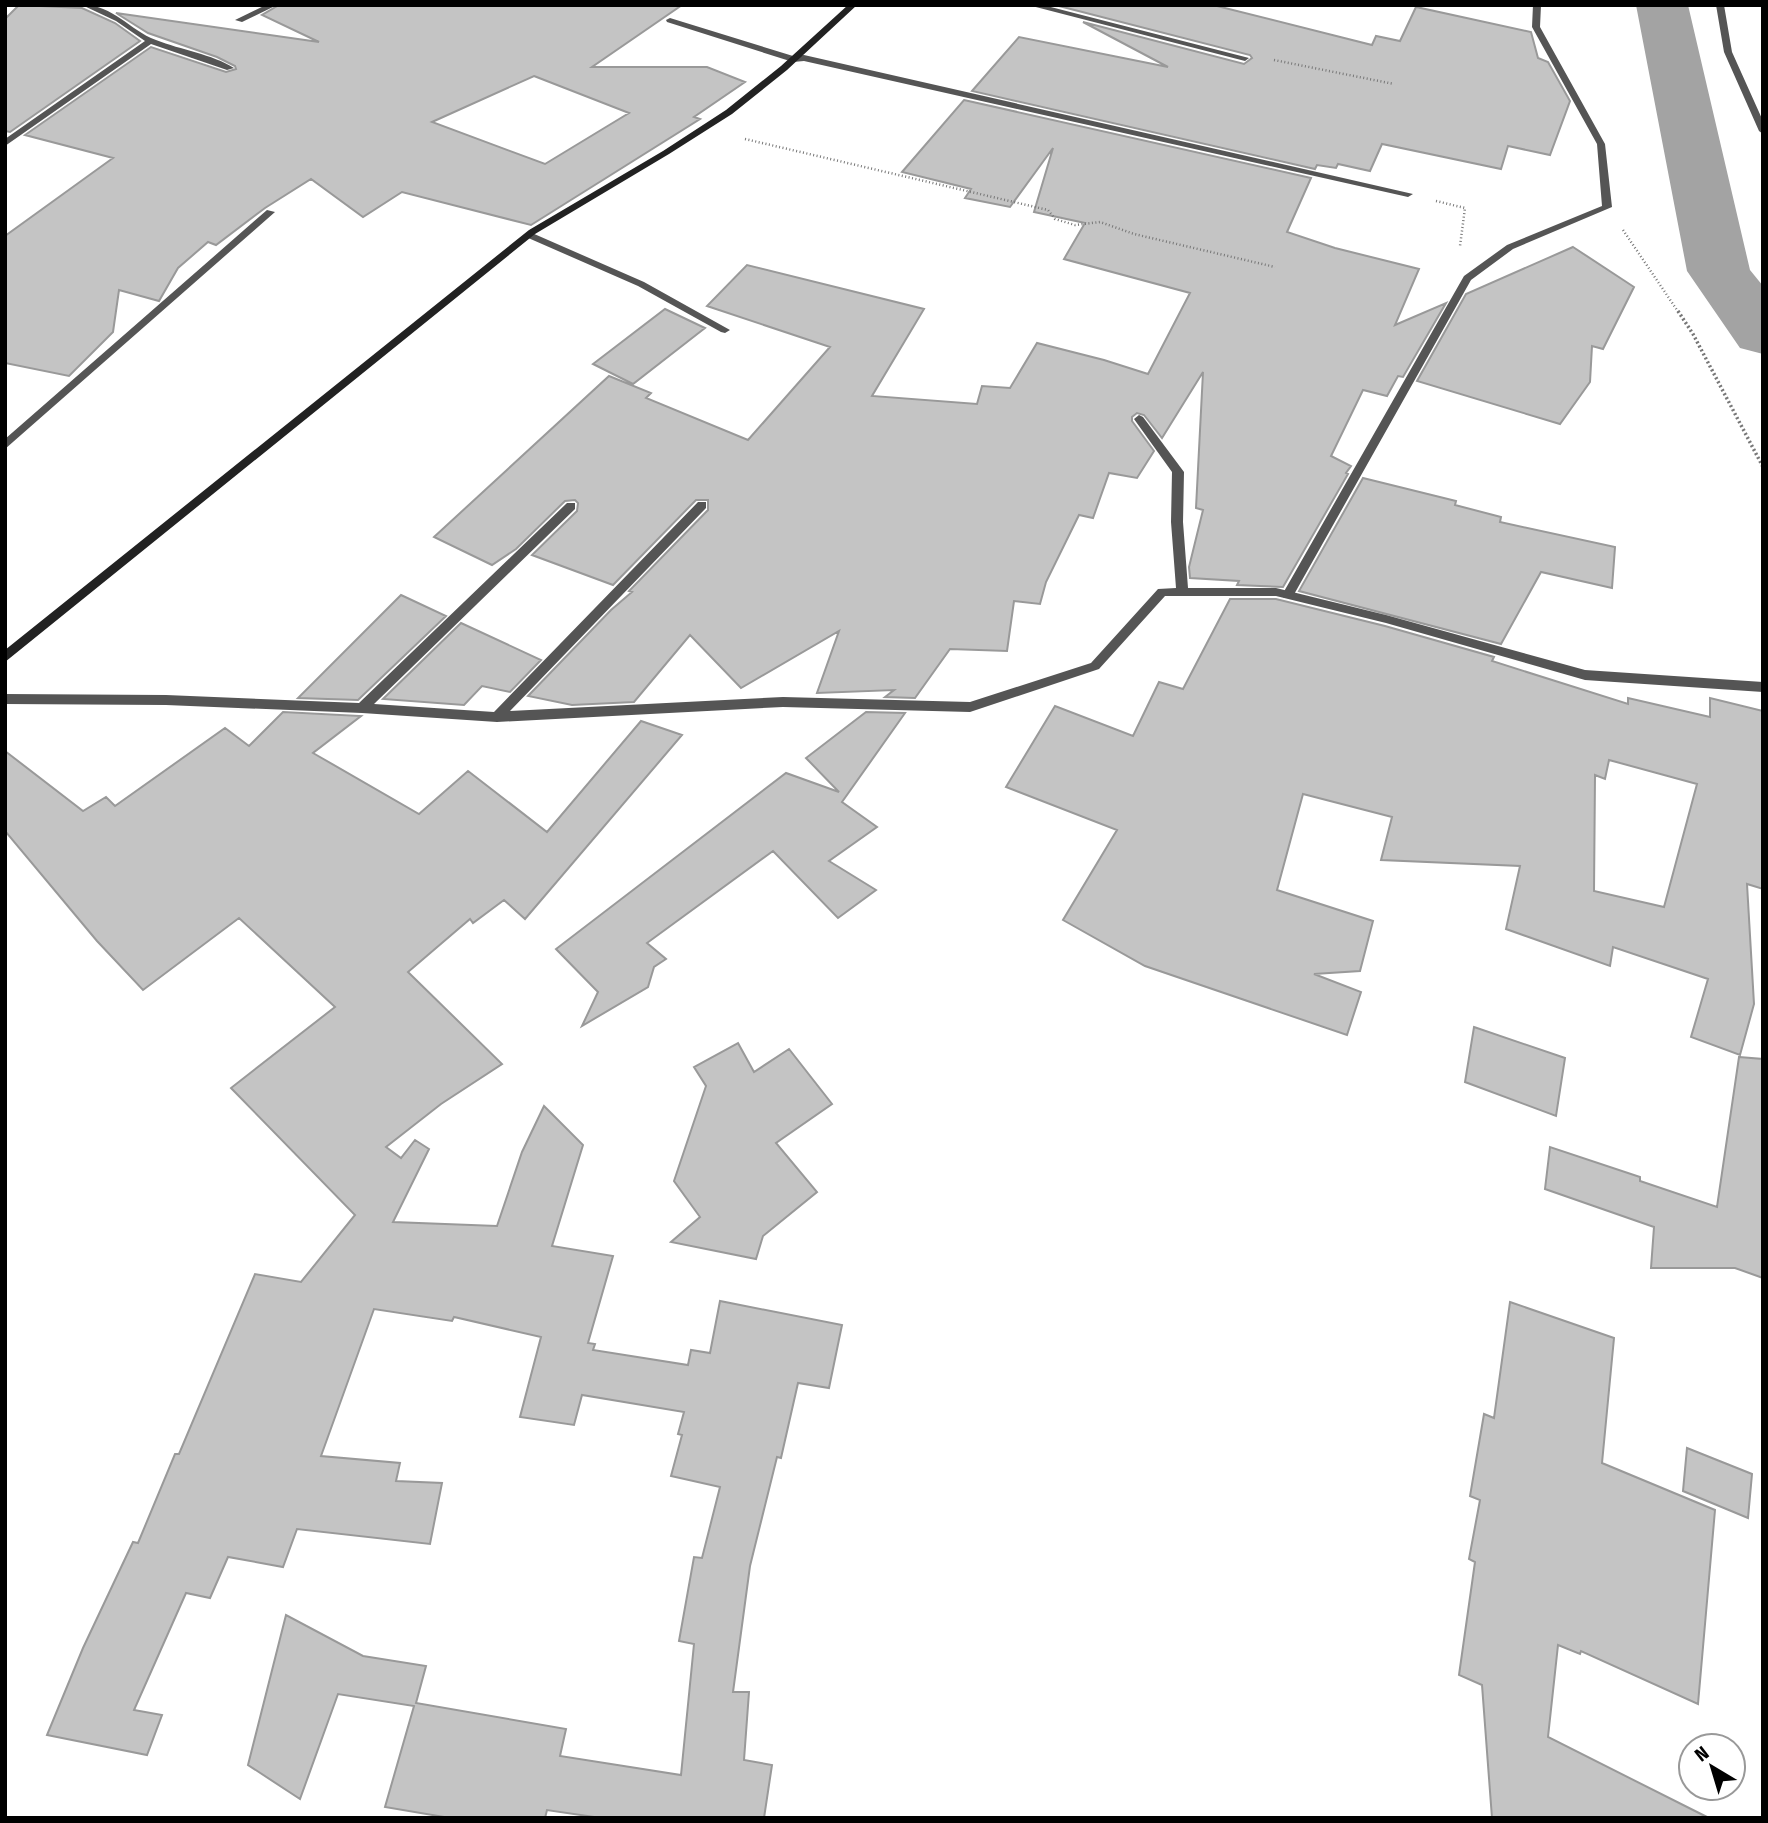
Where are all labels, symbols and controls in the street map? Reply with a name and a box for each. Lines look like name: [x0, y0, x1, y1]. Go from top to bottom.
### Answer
north arrow: [1677, 1732, 1747, 1802]
text: N: [1690, 1741, 1713, 1767]

